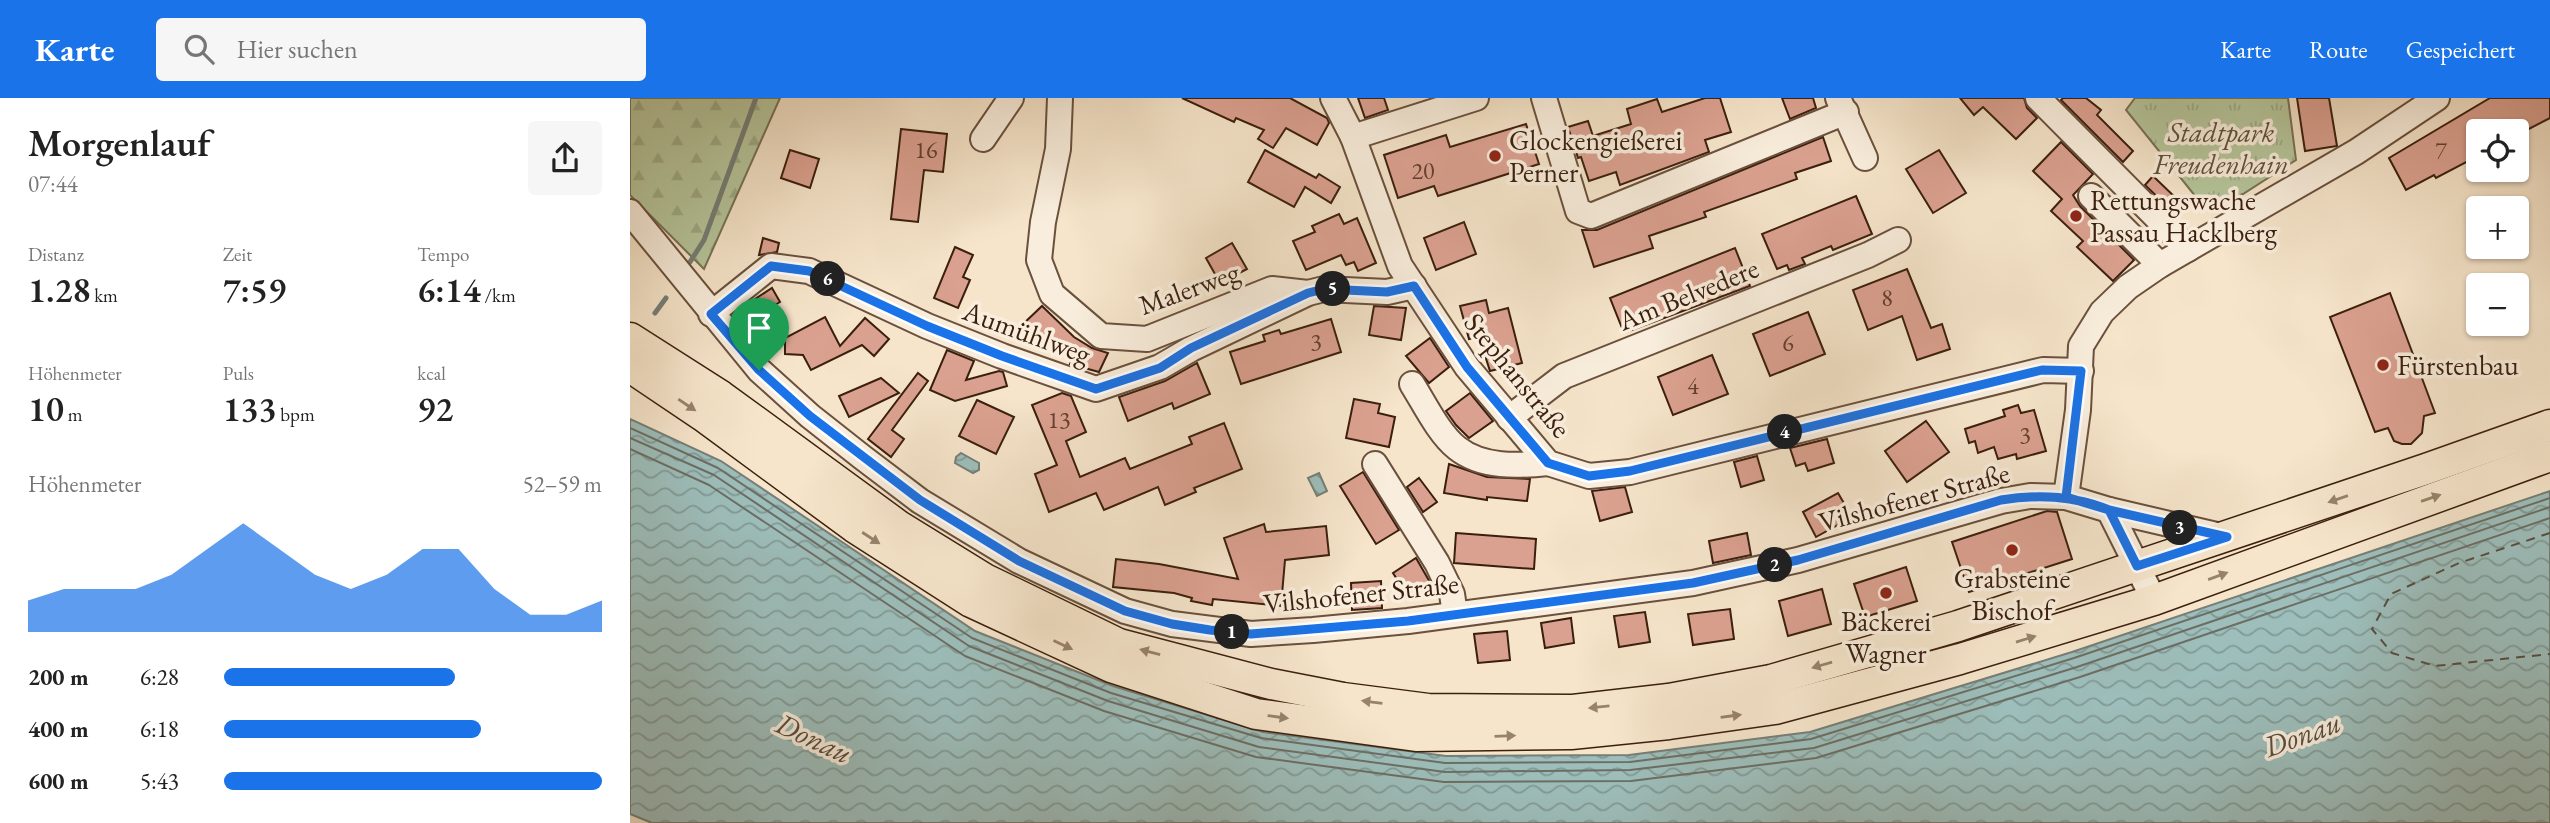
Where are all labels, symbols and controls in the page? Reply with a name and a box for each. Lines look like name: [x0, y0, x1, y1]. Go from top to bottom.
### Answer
search box: [156, 18, 646, 81]
text: Karte: [35, 28, 114, 71]
icon: search: [180, 30, 218, 68]
text: Hier suchen: [236, 32, 358, 66]
text: Karte: [2220, 34, 2271, 65]
text: Route: [2309, 34, 2368, 65]
text: Gespeichert: [2406, 34, 2515, 65]
park label: Stadtpark Freudenhain: [2152, 114, 2289, 182]
text: Morgenlauf: [28, 118, 210, 167]
map controls: [2466, 119, 2529, 336]
button: locate: [2466, 119, 2529, 182]
button: share: [528, 121, 602, 195]
place label: Glockengießerei Perner: [1509, 122, 1682, 190]
house number: 16: [914, 134, 938, 165]
house number: 7: [2435, 135, 2447, 166]
marker: Glockengießerei Perner: [1487, 148, 1503, 164]
house number: 20: [1411, 155, 1435, 186]
text: 07:44: [28, 169, 78, 199]
place label: Rettungswache Passau Hacklberg: [2090, 182, 2278, 250]
button: +: [2466, 196, 2529, 259]
marker: Rettungswache Passau Hacklberg: [2068, 208, 2084, 224]
text: Distanz: [28, 242, 84, 267]
text: Zeit: [223, 242, 252, 267]
text: Tempo: [417, 242, 470, 267]
street label: Am Belvedere: [1612, 249, 1764, 339]
street label: Malerweg: [1134, 253, 1245, 323]
pin: 6: [810, 262, 846, 296]
text: 6: [822, 266, 833, 291]
text: 1.28: [28, 267, 90, 312]
text: 7:59: [223, 267, 286, 312]
text: 6:14: [417, 267, 481, 312]
pin: 5: [1316, 272, 1350, 306]
button: −: [2466, 273, 2529, 336]
text: 5: [1327, 276, 1338, 301]
house number: 8: [1881, 282, 1893, 313]
text: km: [90, 283, 118, 308]
text: /km: [481, 283, 516, 308]
street label: Aumühlweg: [957, 292, 1097, 372]
pin: [729, 298, 789, 370]
street label: Stephanstraße: [1457, 305, 1579, 445]
icon: arrive: [740, 309, 778, 347]
house number: 3: [1310, 326, 1322, 357]
house number: 6: [1782, 327, 1794, 358]
place label: Fürstenbau: [2397, 347, 2519, 383]
marker: Fürstenbau: [2375, 357, 2391, 373]
text: Höhenmeter: [28, 361, 122, 386]
text: Puls: [223, 361, 254, 386]
text: kcal: [417, 361, 446, 386]
house number: 4: [1687, 370, 1699, 401]
text: 10: [28, 386, 64, 431]
text: 133: [223, 386, 277, 431]
text: 92: [417, 386, 453, 431]
one-way arrow: [678, 398, 696, 412]
text: m: [64, 402, 83, 427]
text: bpm: [277, 402, 315, 427]
house number: 13: [1047, 404, 1071, 435]
pin: 4: [1768, 414, 1802, 450]
text: 4: [1779, 419, 1790, 444]
house number: 3: [2019, 419, 2031, 450]
street label: Vilshofener Straße: [1815, 454, 2014, 540]
text: Höhenmeter: [28, 469, 141, 499]
text: 52–59 m: [523, 469, 602, 499]
one-way arrow: [2421, 492, 2442, 503]
one-way arrow: [2328, 494, 2349, 505]
pin: 3: [2162, 510, 2198, 546]
text: 3: [2174, 515, 2185, 540]
one-way arrow: [862, 531, 881, 544]
marker: Grabsteine Bischof: [2004, 542, 2020, 558]
pin: 2: [1758, 547, 1792, 582]
text: 2: [1769, 552, 1780, 577]
place label: Grabsteine Bischof: [1954, 560, 2070, 628]
street label: Vilshofener Straße: [1261, 565, 1461, 621]
one-way arrow: [2207, 570, 2228, 581]
marker: Bäckerei Wagner: [1878, 585, 1894, 601]
place label: Bäckerei Wagner: [1841, 603, 1931, 671]
pin: 1: [1214, 614, 1250, 650]
text: 1: [1226, 619, 1237, 644]
one-way arrow: [2015, 633, 2036, 644]
one-way arrow: [1053, 639, 1073, 651]
one-way arrow: [1139, 646, 1161, 657]
one-way arrow: [1811, 661, 1832, 671]
text: 200 m: [28, 662, 89, 692]
text: 6:28: [140, 662, 179, 692]
one-way arrow: [1361, 696, 1383, 707]
one-way arrow: [1588, 701, 1610, 712]
water label: Donau: [2257, 702, 2346, 766]
water label: Donau: [769, 703, 858, 772]
one-way arrow: [1720, 710, 1742, 721]
one-way arrow: [1268, 711, 1290, 722]
text: 400 m: [28, 714, 89, 744]
text: 6:18: [140, 714, 179, 744]
one-way arrow: [1494, 730, 1516, 741]
text: 600 m: [28, 766, 89, 796]
text: 5:43: [140, 766, 179, 796]

